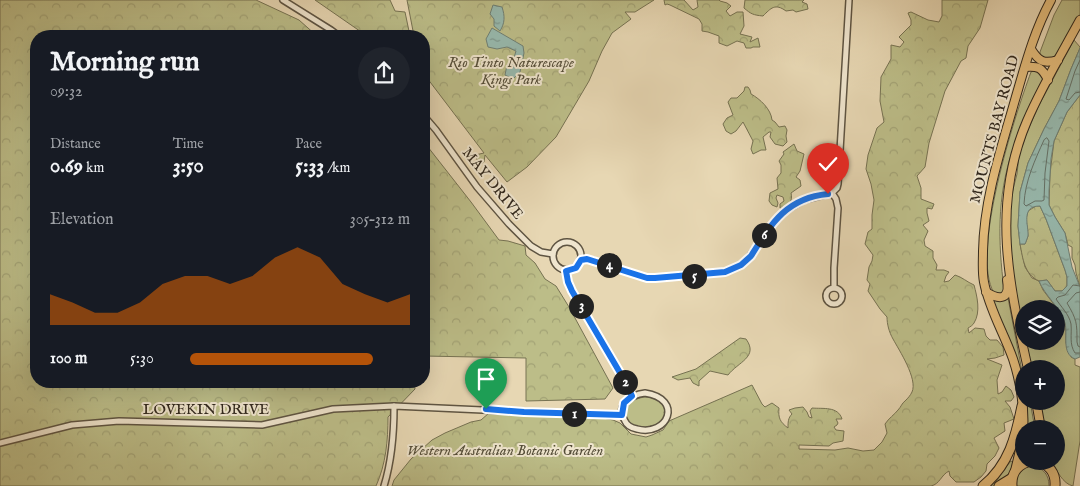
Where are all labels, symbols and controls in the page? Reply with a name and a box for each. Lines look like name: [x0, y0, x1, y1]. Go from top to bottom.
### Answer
text: Morning run: [50, 45, 200, 80]
button: share: [358, 47, 410, 99]
park label: Rio Tinto Naturescape Kings Park: [448, 53, 574, 90]
street label: MOUNTS BAY ROAD: [966, 53, 1023, 205]
text: 09:32: [50, 82, 83, 102]
text: Distance: [50, 135, 101, 153]
text: Time: [173, 135, 204, 153]
text: Pace: [295, 135, 322, 153]
street label: MAY DRIVE: [458, 143, 527, 223]
pin: [807, 143, 849, 194]
icon: check: [814, 150, 842, 178]
text: 0.69: [50, 153, 83, 180]
text: 3:50: [173, 153, 204, 180]
text: 5:33: [295, 153, 324, 180]
text: km: [83, 159, 104, 177]
text: /km: [324, 159, 350, 177]
text: Elevation: [50, 210, 113, 230]
text: 305–312 m: [350, 210, 410, 230]
pin: 6: [752, 222, 776, 248]
text: 6: [762, 226, 767, 244]
pin: 4: [596, 252, 622, 278]
text: 4: [606, 256, 613, 274]
pin: 5: [682, 264, 706, 288]
text: 5: [692, 267, 697, 285]
pin: 3: [568, 294, 594, 318]
text: 3: [579, 297, 584, 315]
map controls: [1015, 300, 1065, 470]
button: layers: [1015, 300, 1065, 350]
text: 100 m: [50, 349, 87, 369]
text: 5:30: [130, 349, 154, 369]
pin: [465, 358, 507, 409]
button: +: [1015, 360, 1065, 410]
icon: arrive: [472, 365, 500, 393]
pin: 2: [612, 370, 638, 394]
text: 2: [622, 373, 629, 391]
street label: LOVEKIN DRIVE: [143, 400, 269, 419]
pin: 1: [562, 402, 586, 426]
text: 1: [572, 405, 577, 423]
button: −: [1015, 420, 1065, 470]
park label: Western Australian Botanic Garden: [407, 441, 603, 460]

